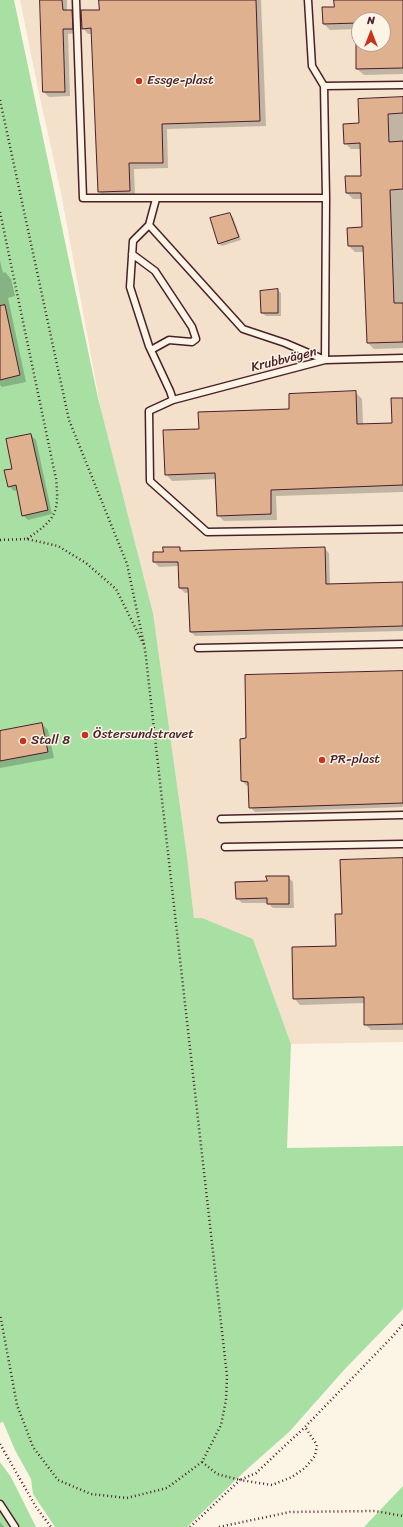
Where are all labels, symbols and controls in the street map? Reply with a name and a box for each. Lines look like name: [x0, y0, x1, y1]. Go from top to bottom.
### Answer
text: N: [367, 11, 375, 30]
north arrow: [351, 12, 391, 52]
place label: Essge-plast: [147, 73, 214, 89]
marker: Essge-plast: [134, 76, 144, 86]
street label: Krubbvägen: [250, 344, 318, 376]
place label: Östersundstravet: [93, 727, 194, 743]
marker: Östersundstravet: [80, 730, 90, 740]
place label: Stall 8: [31, 733, 70, 749]
marker: Stall 8: [18, 736, 28, 746]
place label: PR-plast: [330, 752, 380, 768]
marker: PR-plast: [317, 755, 327, 765]

